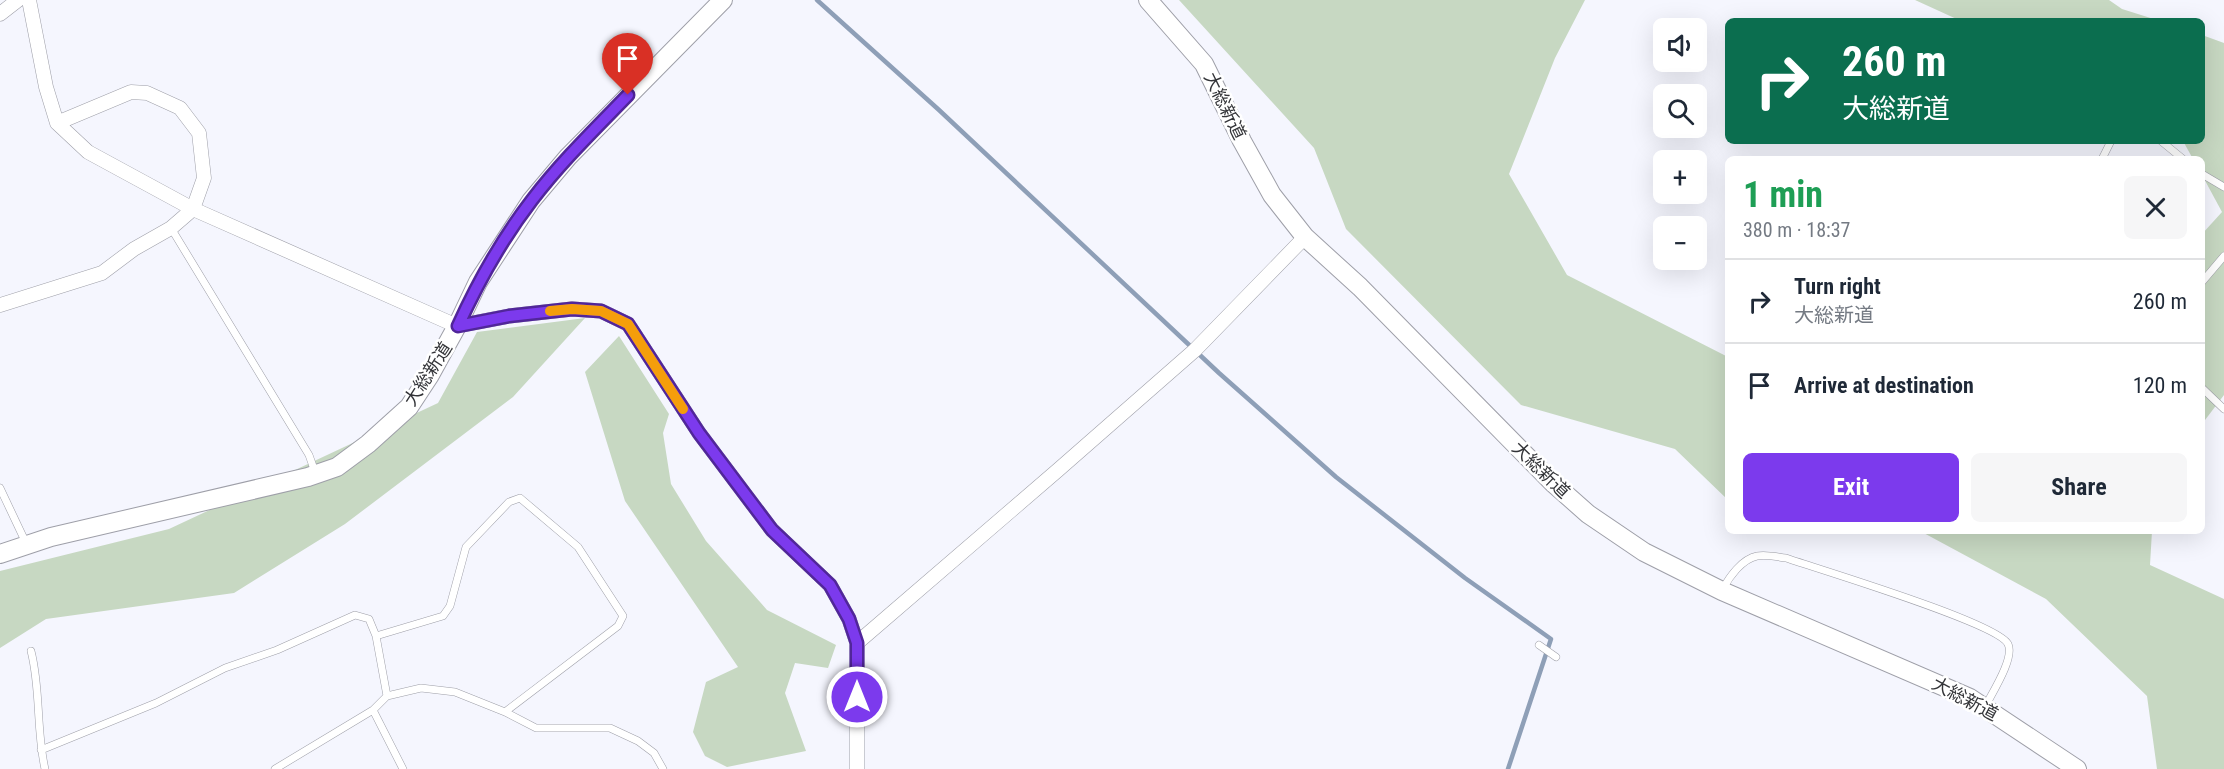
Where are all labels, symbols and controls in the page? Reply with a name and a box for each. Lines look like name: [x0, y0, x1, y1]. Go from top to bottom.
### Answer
map controls: [1653, 18, 1707, 270]
button: sound: [1653, 18, 1707, 72]
pin: [602, 33, 653, 95]
text: 260 m: [1842, 37, 1947, 86]
icon: arrive: [611, 42, 644, 75]
icon: right: [1743, 42, 1821, 120]
street label: 大総新道: [1200, 69, 1251, 143]
button: search: [1653, 84, 1707, 138]
text: 大総新道: [1842, 93, 1950, 125]
button: +: [1653, 150, 1707, 204]
text: 1 min: [1743, 174, 1823, 216]
button: close: [2124, 176, 2187, 239]
button: −: [1653, 216, 1707, 270]
text: 380 m · 18:37: [1743, 218, 1850, 242]
text: Turn right: [1794, 274, 1881, 299]
icon: right: [1743, 285, 1776, 318]
text: 260 m: [2133, 289, 2187, 314]
text: 大総新道: [1794, 303, 1874, 327]
street label: 大総新道: [399, 338, 456, 410]
icon: arrive: [1743, 369, 1776, 402]
text: Arrive at destination: [1794, 373, 1974, 398]
text: 120 m: [2133, 373, 2187, 398]
street label: 大総新道: [1508, 437, 1575, 502]
button: Exit: [1743, 453, 1959, 522]
button: Share: [1971, 453, 2187, 522]
position arrow: [825, 665, 889, 729]
street label: 大総新道: [1929, 672, 2002, 725]

